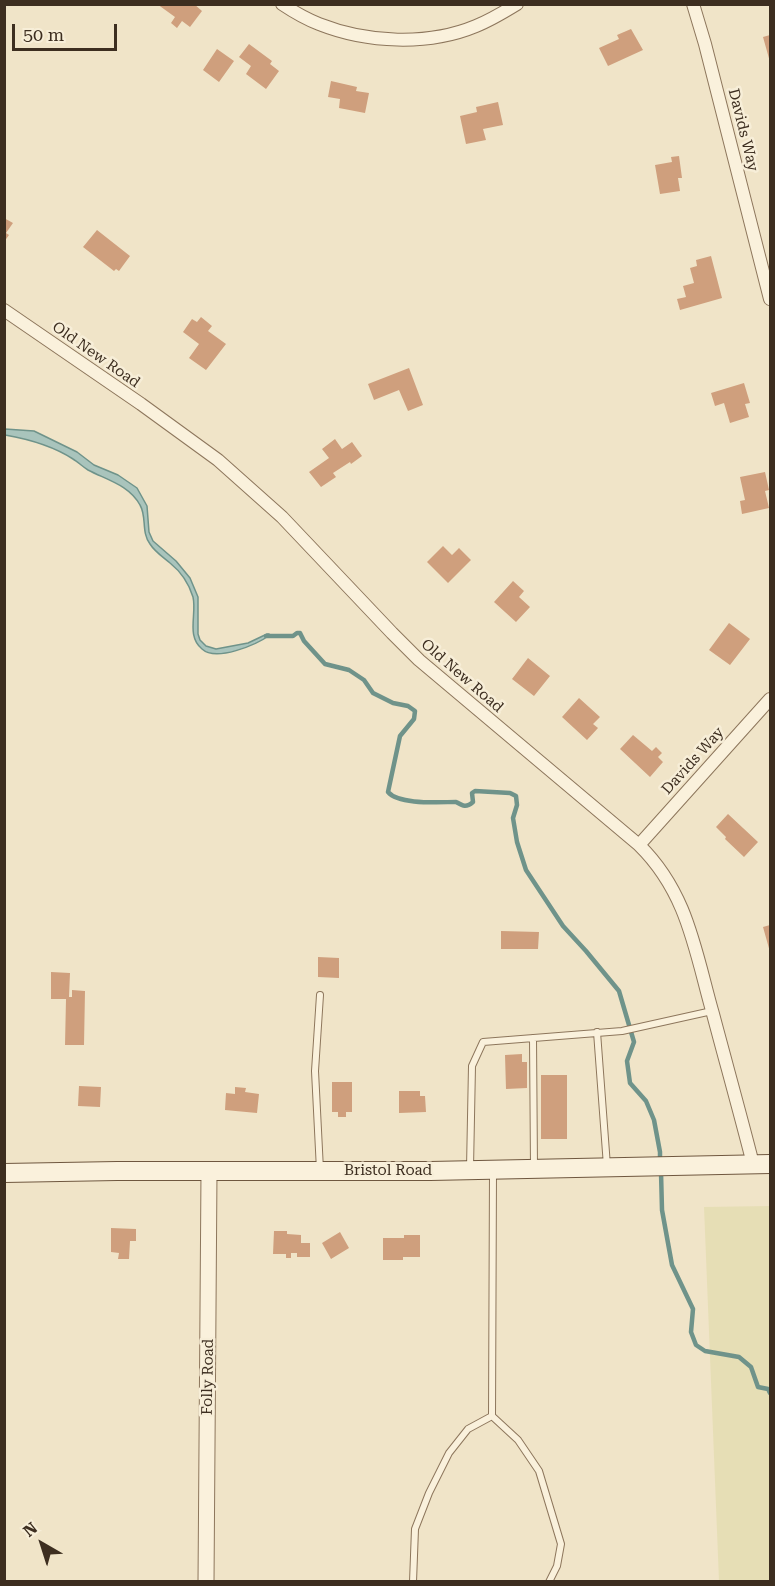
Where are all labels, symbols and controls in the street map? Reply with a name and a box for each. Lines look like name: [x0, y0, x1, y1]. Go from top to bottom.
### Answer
scale bar: [15, 12, 120, 50]
text: 50 m: [23, 24, 64, 45]
street label: Davids Way: [724, 87, 762, 173]
street label: Old New Road: [49, 318, 143, 392]
street label: Old New Road: [417, 635, 507, 717]
street label: Davids Way: [658, 724, 728, 798]
street label: Bristol Road: [344, 1162, 432, 1180]
street label: Folly Road: [198, 1339, 218, 1415]
north arrow: [12, 1514, 72, 1574]
text: N: [20, 1518, 41, 1541]

